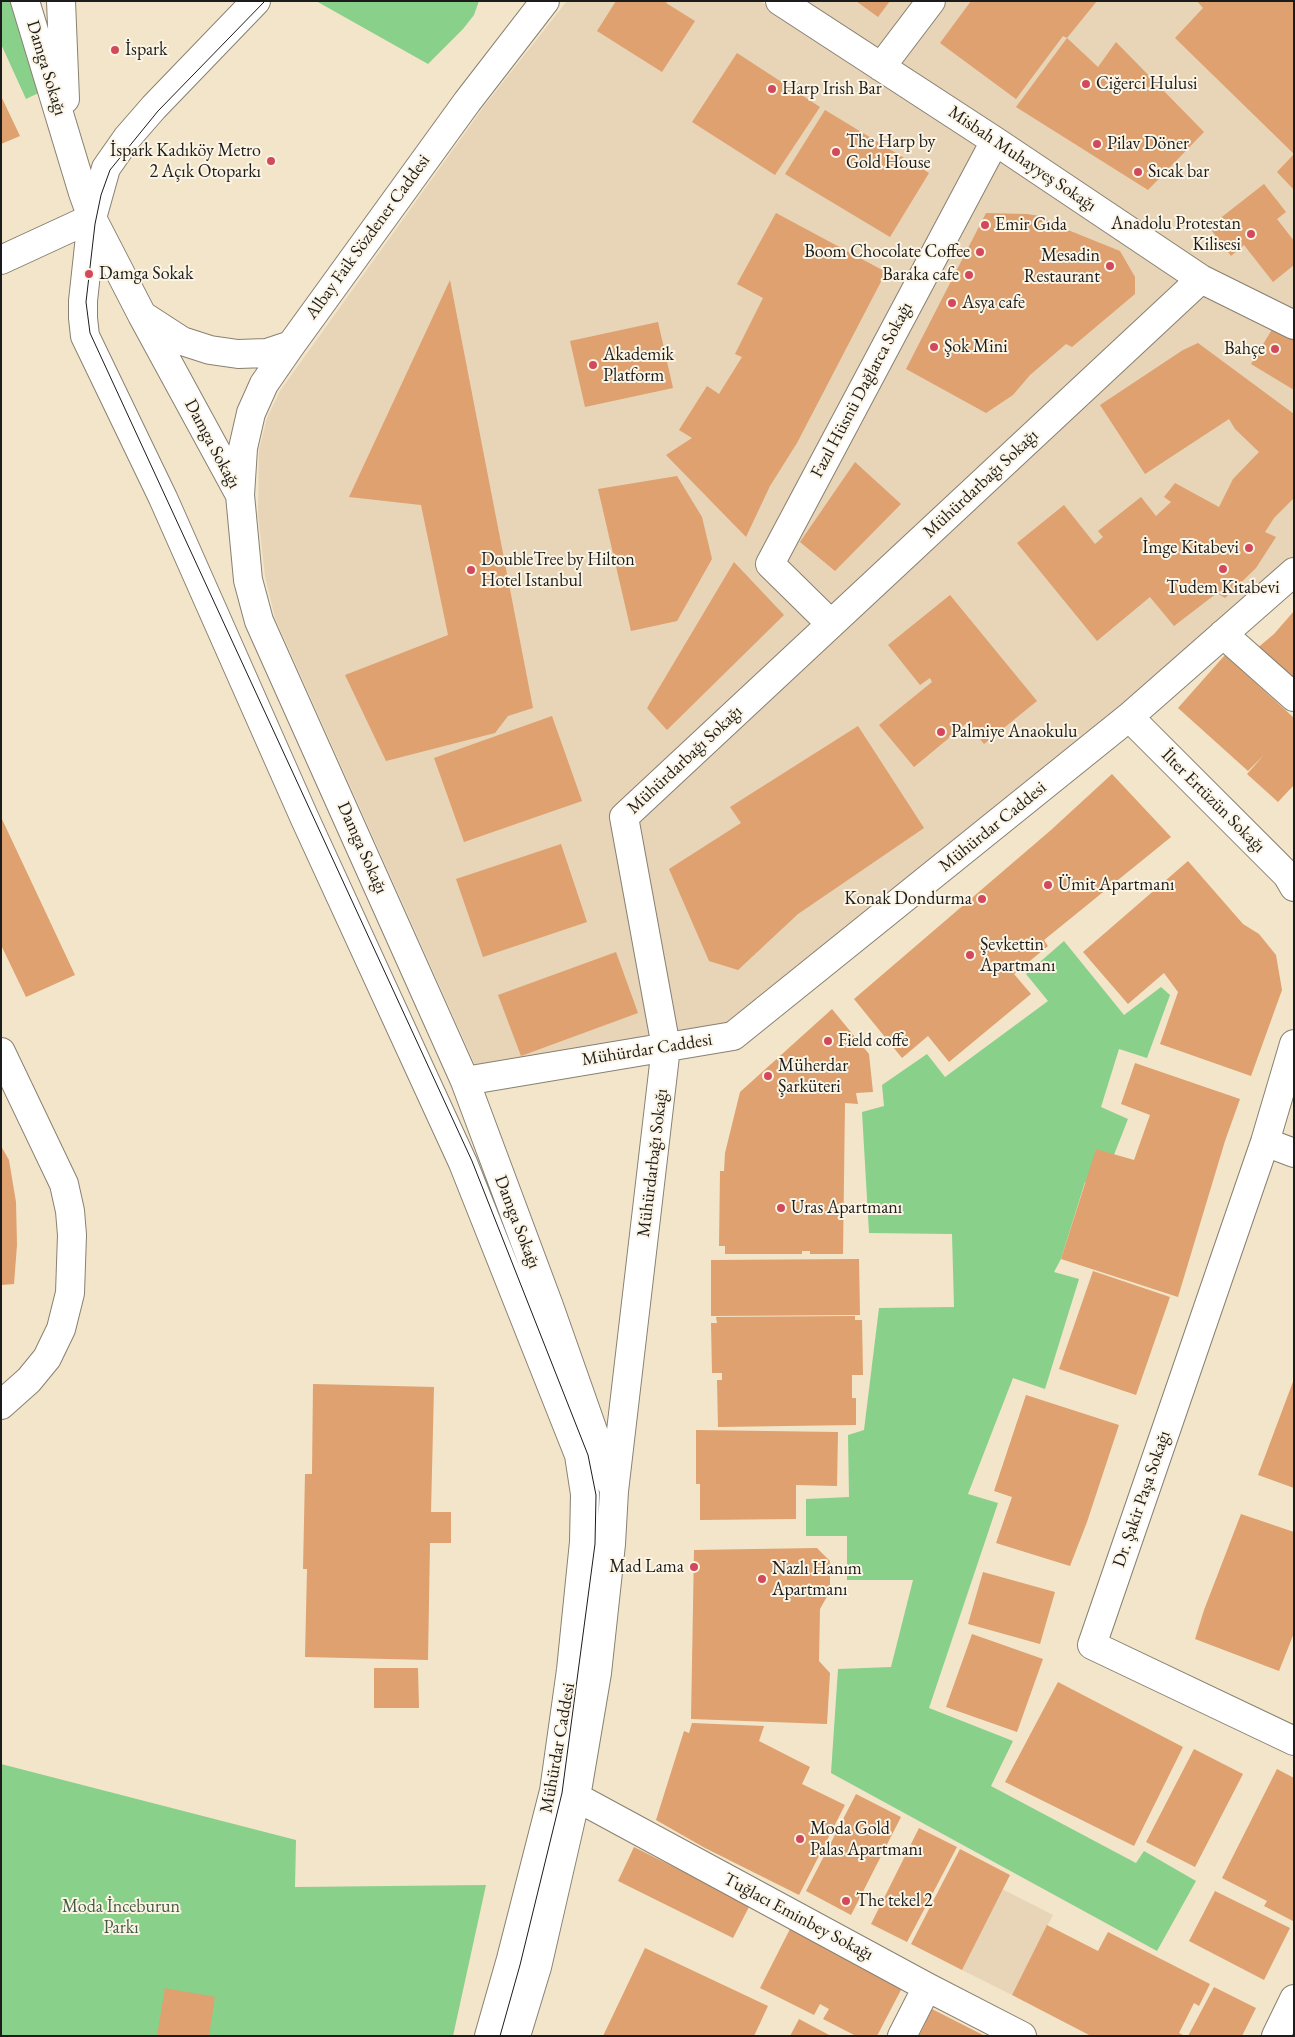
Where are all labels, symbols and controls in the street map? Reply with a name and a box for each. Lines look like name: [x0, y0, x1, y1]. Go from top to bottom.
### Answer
street label: Damga Sokağı: [21, 18, 71, 118]
place label: İspark: [125, 39, 168, 61]
marker: İspark: [109, 44, 121, 56]
place label: Ciğerci Hulusi: [1096, 73, 1197, 95]
place label: Harp Irish Bar: [782, 78, 882, 100]
marker: Ciğerci Hulusi: [1080, 78, 1092, 90]
marker: Harp Irish Bar: [766, 83, 778, 95]
street label: Misbah Muhayyeş Sokağı: [944, 101, 1100, 217]
place label: The Harp by Gold House: [846, 131, 935, 173]
place label: Pilav Döner: [1107, 133, 1189, 155]
marker: Pilav Döner: [1091, 138, 1103, 150]
place label: İspark Kadıköy Metro 2 Açık Otoparkı: [110, 140, 261, 182]
marker: The Harp by Gold House: [830, 146, 842, 158]
street label: Albay Faik Sözdener Caddesi: [301, 151, 435, 323]
marker: İspark Kadıköy Metro 2 Açık Otoparkı: [265, 155, 277, 167]
place label: Sıcak bar: [1148, 161, 1209, 183]
marker: Sıcak bar: [1132, 166, 1144, 178]
place label: Anadolu Protestan Kilisesi: [1111, 213, 1241, 255]
place label: Emir Gıda: [995, 214, 1067, 236]
marker: Emir Gıda: [979, 219, 991, 231]
marker: Anadolu Protestan Kilisesi: [1245, 228, 1257, 240]
place label: Boom Chocolate Coffee: [804, 241, 970, 263]
place label: Mesadin Restaurant: [1024, 245, 1100, 288]
marker: Boom Chocolate Coffee: [974, 246, 986, 258]
marker: Mesadin Restaurant: [1104, 260, 1116, 272]
place label: Damga Sokak: [99, 263, 193, 285]
place label: Baraka cafe: [882, 264, 959, 286]
marker: Damga Sokak: [83, 268, 95, 280]
marker: Baraka cafe: [963, 269, 975, 281]
place label: Asya cafe: [962, 292, 1025, 314]
marker: Asya cafe: [946, 297, 958, 309]
street label: Fazıl Hüsnü Dağlarca Sokağı: [806, 298, 918, 482]
place label: Şok Mini: [944, 336, 1008, 358]
place label: Bahçe: [1224, 338, 1265, 360]
marker: Şok Mini: [928, 341, 940, 353]
marker: Bahçe: [1269, 343, 1281, 355]
place label: Akademik Platform: [603, 344, 674, 386]
marker: Akademik Platform: [587, 359, 599, 371]
street label: Damga Sokağı: [179, 396, 245, 492]
street label: Mühürdarbağı Sokağı: [919, 425, 1043, 543]
place label: İmge Kitabevi: [1142, 537, 1239, 559]
marker: İmge Kitabevi: [1243, 542, 1255, 554]
place label: DoubleTree by Hilton Hotel Istanbul: [481, 549, 635, 592]
marker: Tudem Kitabevi: [1217, 563, 1229, 575]
marker: DoubleTree by Hilton Hotel Istanbul: [465, 564, 477, 576]
place label: Tudem Kitabevi: [1166, 577, 1280, 599]
street label: Mühürdarbağı Sokağı: [623, 701, 747, 819]
place label: Palmiye Anaokulu: [951, 721, 1078, 743]
marker: Palmiye Anaokulu: [935, 726, 947, 738]
street label: İlter Ertüzün Sokağı: [1156, 744, 1270, 858]
street label: Mühürdar Caddesi: [935, 777, 1051, 877]
street label: Damga Sokağı: [332, 799, 392, 897]
place label: Ümit Apartmanı: [1058, 874, 1174, 896]
marker: Ümit Apartmanı: [1042, 879, 1054, 891]
place label: Konak Dondurma: [844, 888, 972, 910]
marker: Konak Dondurma: [976, 893, 988, 905]
place label: Şevkettin Apartmanı: [980, 934, 1055, 976]
marker: Şevkettin Apartmanı: [964, 949, 976, 961]
street label: Mühürdar Caddesi: [580, 1029, 714, 1071]
place label: Field coffe: [838, 1030, 908, 1052]
marker: Field coffe: [822, 1035, 834, 1047]
place label: Müherdar Şarküteri: [778, 1055, 848, 1098]
marker: Müherdar Şarküteri: [762, 1070, 774, 1082]
street label: Mühürdarbağı Sokağı: [633, 1087, 673, 1239]
street label: Damga Sokağı: [489, 1172, 545, 1272]
place label: Uras Apartmanı: [791, 1197, 902, 1219]
marker: Uras Apartmanı: [775, 1202, 787, 1214]
street label: Dr. Şakir Paşa Sokağı: [1109, 1428, 1175, 1570]
place label: Mad Lama: [609, 1556, 684, 1578]
place label: Nazlı Hanım Apartmanı: [772, 1558, 862, 1600]
marker: Mad Lama: [688, 1561, 700, 1573]
marker: Nazlı Hanım Apartmanı: [756, 1573, 768, 1585]
street label: Mühürdar Caddesi: [536, 1681, 580, 1815]
place label: Moda Gold Palas Apartmanı: [810, 1818, 923, 1860]
marker: Moda Gold Palas Apartmanı: [794, 1833, 806, 1845]
street label: Tuğlacı Eminbey Sokağı: [719, 1868, 877, 1966]
place label: The tekel 2: [856, 1890, 933, 1912]
marker: The tekel 2: [840, 1895, 852, 1907]
park label: Moda İnceburun Parkı: [62, 1896, 180, 1938]

